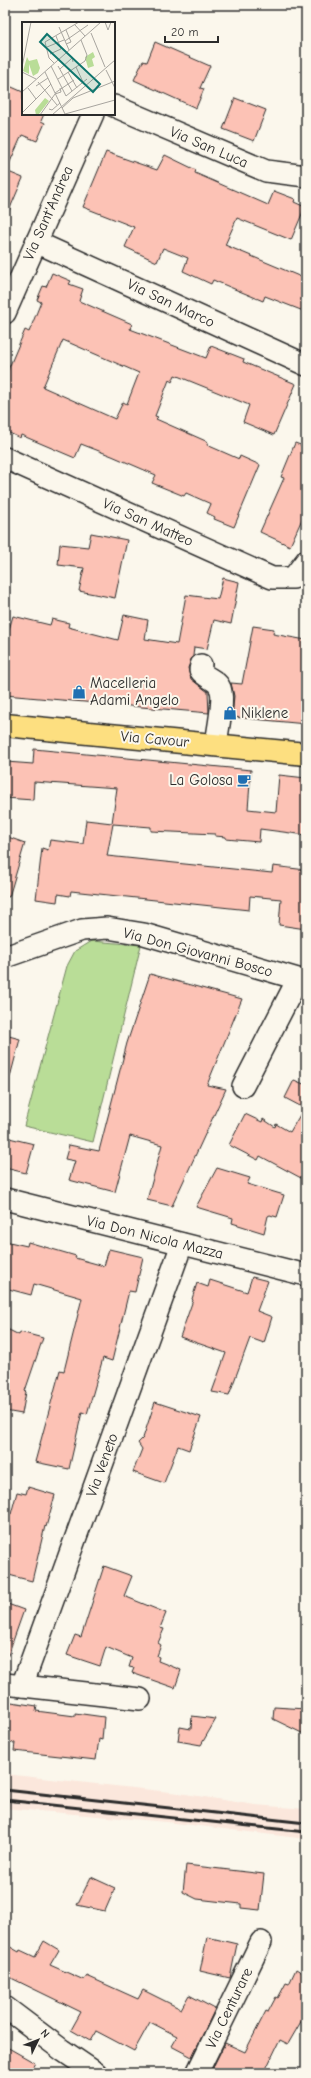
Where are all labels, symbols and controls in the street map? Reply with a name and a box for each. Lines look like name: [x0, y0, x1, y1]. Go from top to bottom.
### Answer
scale bar: [165, 18, 218, 44]
inset map: [22, 22, 115, 115]
text: 20 m: [171, 25, 199, 39]
street label: Via San Luca: [167, 122, 251, 172]
street label: Via Sant'Andrea: [19, 163, 77, 263]
street label: Via San Marco: [124, 275, 218, 331]
street label: Via San Matteo: [100, 494, 196, 550]
place label: Macelleria Adami Angelo: [90, 674, 179, 709]
shop icon: Macelleria Adami Angelo: [71, 684, 87, 700]
place label: Niklene: [241, 704, 289, 722]
shop icon: Niklene: [222, 705, 238, 721]
street label: Via Cavour: [120, 727, 190, 751]
place label: La Golosa: [169, 771, 233, 789]
cafe icon: La Golosa: [236, 772, 252, 788]
street label: Via Don Giovanni Bosco: [121, 923, 275, 981]
street label: Via Don Nicola Mazza: [85, 1211, 225, 1263]
street label: Via Veneto: [82, 1431, 122, 1499]
street label: Via Centurare: [202, 1964, 257, 2051]
north arrow: [18, 2020, 58, 2060]
text: N: [38, 2026, 52, 2041]

